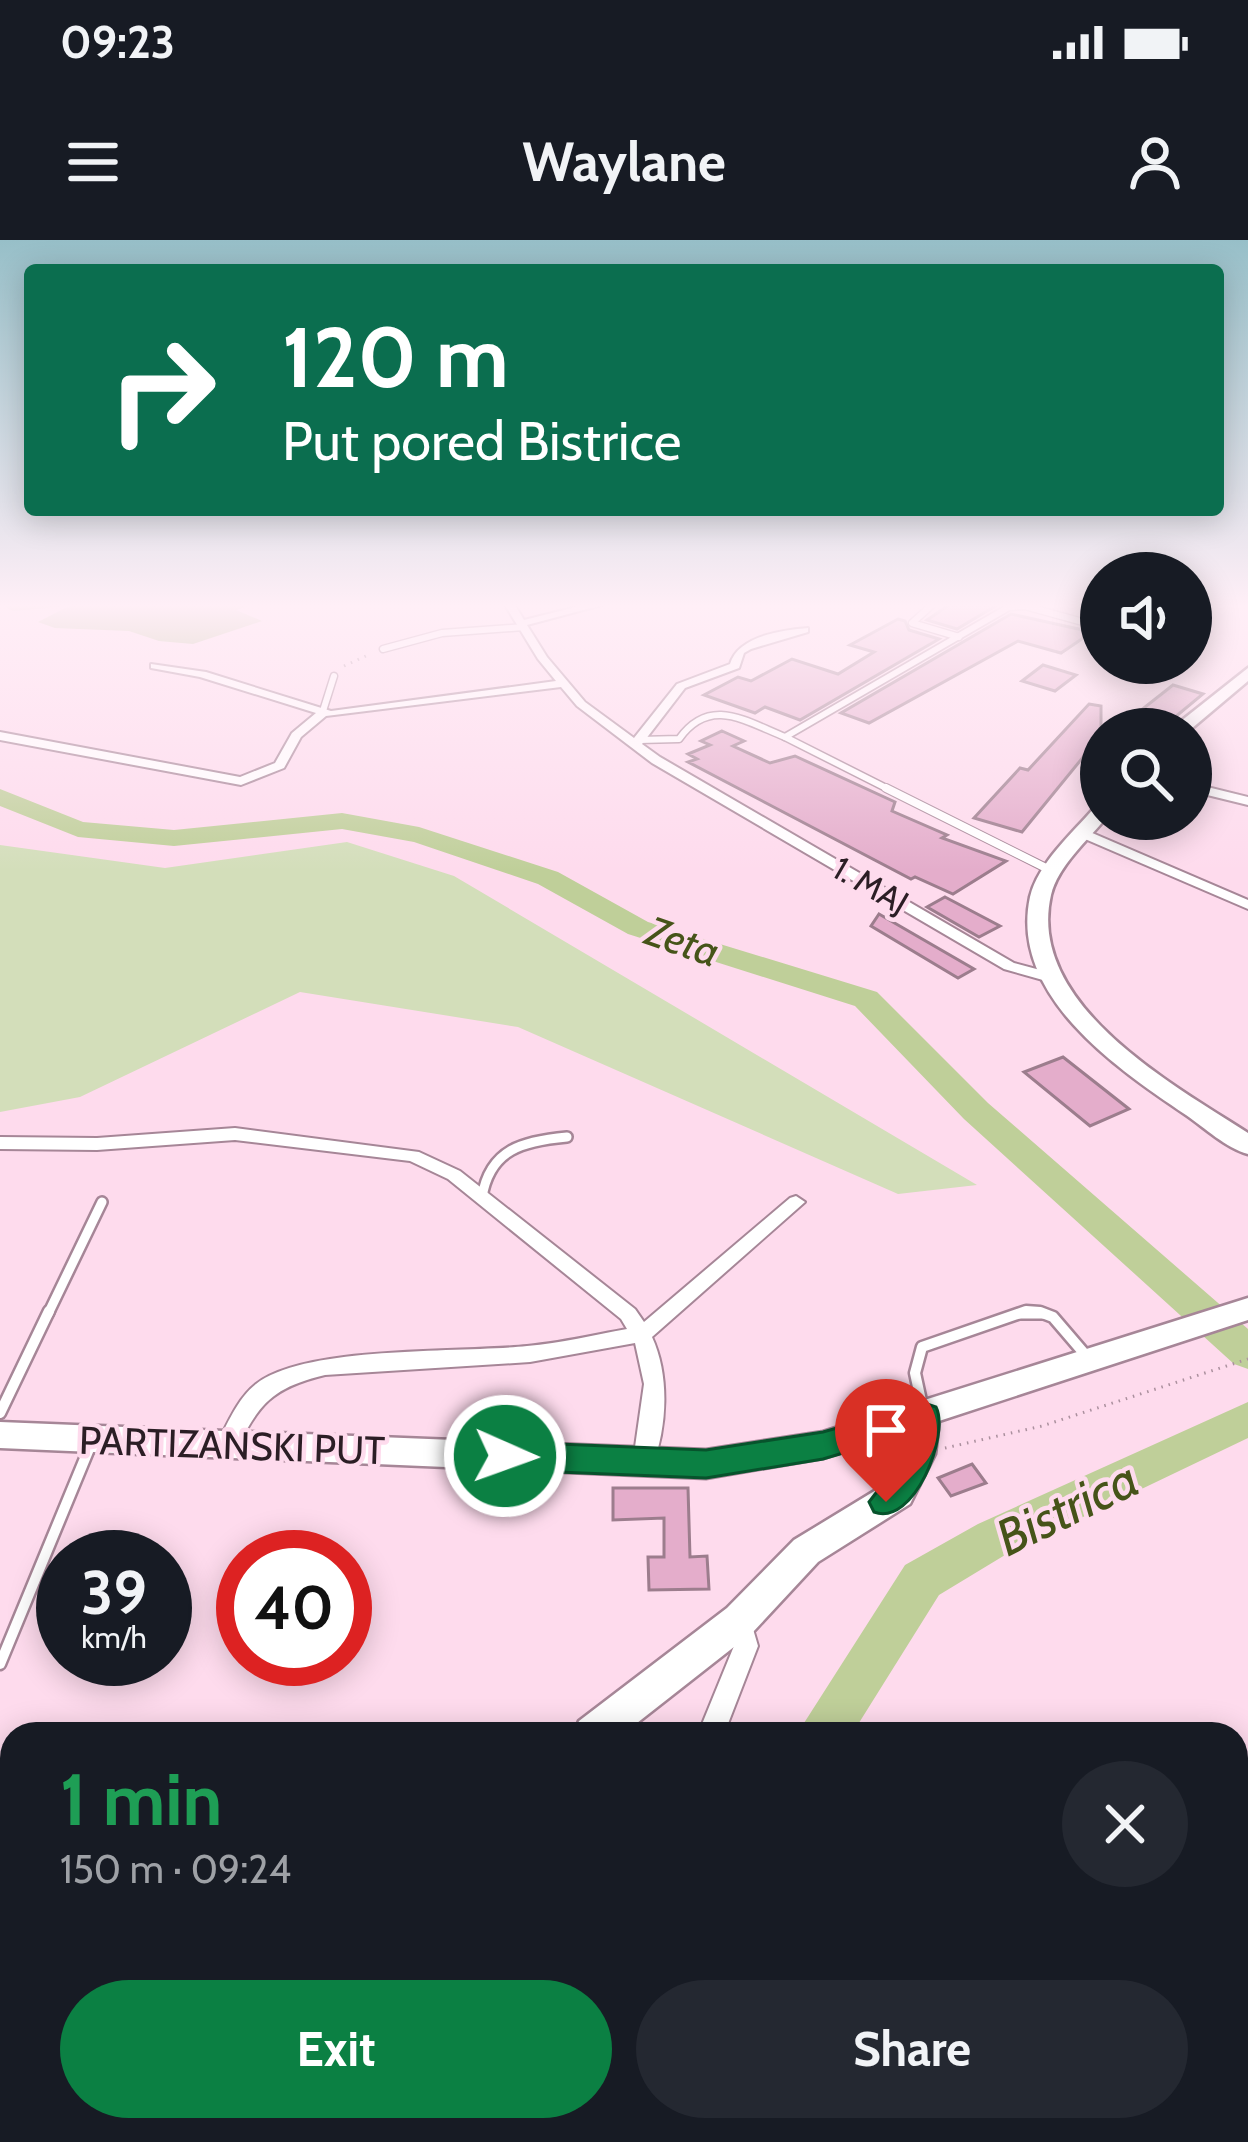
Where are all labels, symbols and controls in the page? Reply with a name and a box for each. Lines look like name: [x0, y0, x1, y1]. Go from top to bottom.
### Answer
text: 09:23: [60, 15, 175, 69]
icon: menu: [60, 129, 126, 195]
text: Waylane: [522, 129, 726, 195]
icon: person: [1122, 129, 1188, 195]
text: 120 m: [282, 306, 509, 408]
icon: right: [84, 312, 240, 468]
text: Put pored Bistrice: [282, 408, 681, 474]
map controls: [1080, 552, 1212, 840]
button: sound: [1080, 552, 1212, 684]
button: search: [1080, 708, 1212, 840]
street label: 1. MAJ: [826, 848, 916, 922]
water label: Zeta: [637, 904, 727, 978]
pin: [835, 1379, 937, 1502]
position arrow: [442, 1393, 568, 1519]
icon: arrive: [853, 1397, 919, 1463]
street label: PARTIZANSKI PUT: [78, 1416, 386, 1474]
water label: Bistrica: [986, 1447, 1148, 1569]
speed limit sign: 40: [216, 1530, 372, 1686]
text: 39: [81, 1556, 147, 1629]
text: km/h: [81, 1619, 147, 1656]
text: 1 min: [60, 1756, 222, 1843]
button: close: [1062, 1761, 1188, 1887]
text: 150 m · 09:24: [60, 1845, 291, 1893]
button: Exit: [60, 1980, 612, 2118]
button: Share: [636, 1980, 1188, 2118]

